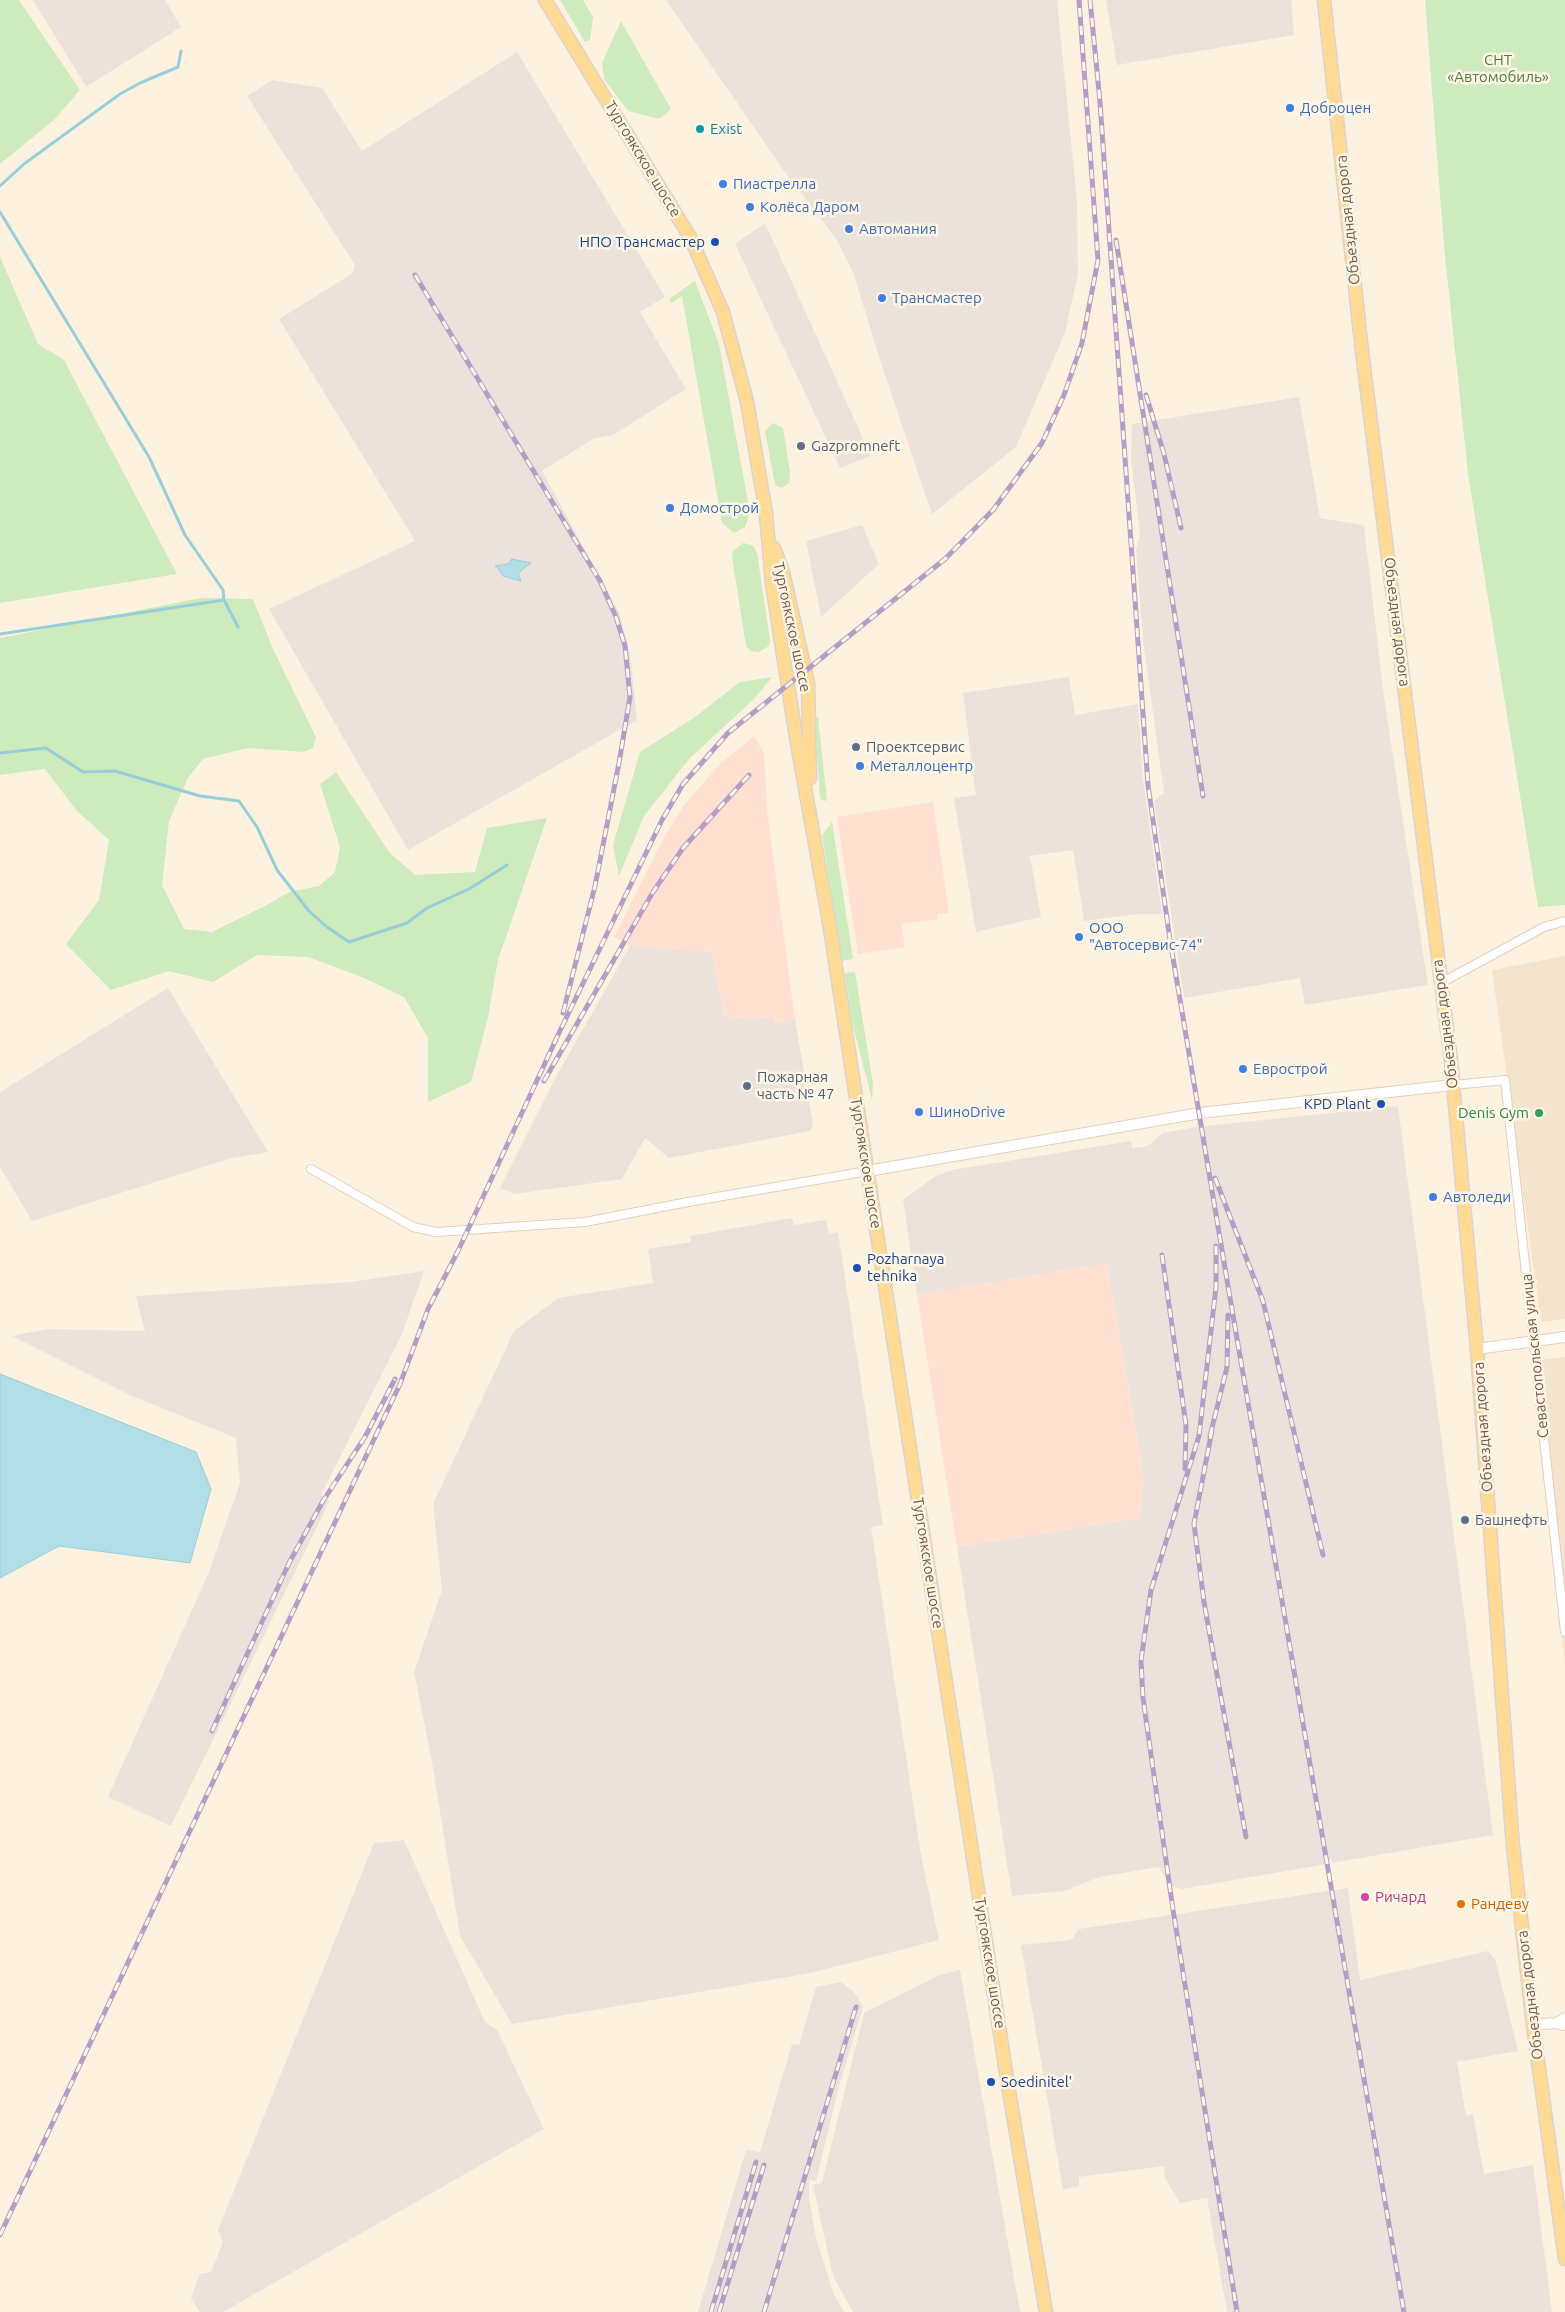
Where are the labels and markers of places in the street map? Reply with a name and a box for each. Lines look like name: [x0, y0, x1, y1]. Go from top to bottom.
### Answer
place label: Доброцен: [1300, 99, 1371, 117]
marker: Доброцен: [1284, 102, 1296, 114]
place label: Exist: [710, 120, 742, 138]
marker: Exist: [694, 123, 706, 135]
place label: Пиастрелла: [733, 175, 816, 193]
marker: Пиастрелла: [717, 178, 729, 190]
place label: Колёса Даром: [760, 198, 860, 216]
marker: Колёса Даром: [744, 201, 756, 213]
place label: Автомания: [859, 220, 937, 238]
marker: Автомания: [843, 223, 855, 235]
place label: НПО Трансмастер: [579, 233, 705, 251]
marker: НПО Трансмастер: [709, 236, 721, 248]
place label: Трансмастер: [892, 289, 982, 307]
marker: Трансмастер: [876, 292, 888, 304]
place label: Gazpromneft: [811, 437, 900, 455]
marker: Gazpromneft: [795, 440, 807, 452]
place label: Домострой: [680, 499, 759, 517]
marker: Домострой: [664, 502, 676, 514]
place label: Проектсервис: [866, 738, 965, 756]
marker: Проектсервис: [850, 741, 862, 753]
place label: Металлоцентр: [870, 757, 973, 775]
marker: Металлоцентр: [854, 760, 866, 772]
place label: ООО "Автосервис-74": [1089, 919, 1203, 954]
marker: ООО "Автосервис-74": [1073, 931, 1085, 943]
place label: Еврострой: [1253, 1060, 1328, 1078]
marker: Еврострой: [1237, 1063, 1249, 1075]
place label: Пожарная часть № 47: [757, 1068, 834, 1103]
marker: Пожарная часть № 47: [741, 1080, 753, 1092]
place label: KPD Plant: [1304, 1095, 1371, 1113]
marker: KPD Plant: [1375, 1098, 1387, 1110]
place label: ШиноDrive: [929, 1103, 1005, 1121]
place label: Denis Gym: [1458, 1104, 1529, 1122]
marker: ШиноDrive: [913, 1106, 925, 1118]
marker: Denis Gym: [1533, 1107, 1545, 1119]
place label: Автоледи: [1443, 1188, 1511, 1206]
marker: Автоледи: [1427, 1191, 1439, 1203]
place label: Pozharnaya tehnika: [867, 1250, 944, 1285]
marker: Pozharnaya tehnika: [851, 1262, 863, 1274]
place label: Башнефть: [1475, 1511, 1547, 1529]
marker: Башнефть: [1459, 1514, 1471, 1526]
place label: Ричард: [1375, 1888, 1426, 1906]
marker: Ричард: [1359, 1891, 1371, 1903]
place label: Рандеву: [1471, 1895, 1529, 1913]
marker: Рандеву: [1455, 1898, 1467, 1910]
place label: Soedinitel': [1001, 2073, 1072, 2091]
marker: Soedinitel': [985, 2076, 997, 2088]

